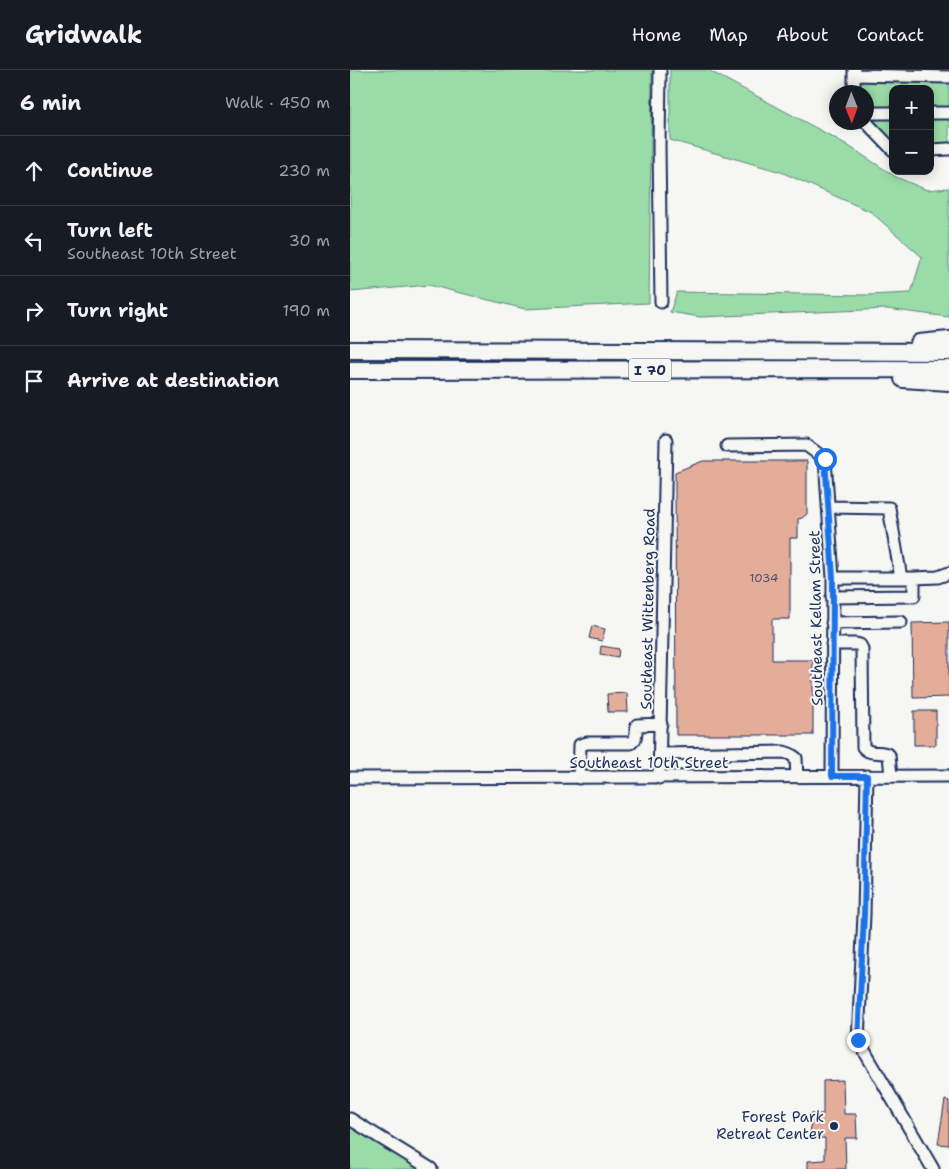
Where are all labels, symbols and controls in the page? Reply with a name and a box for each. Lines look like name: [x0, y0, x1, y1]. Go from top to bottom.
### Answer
text: Gridwalk: [25, 19, 142, 51]
text: Home: [632, 23, 681, 47]
text: Map: [709, 23, 748, 47]
text: About: [776, 23, 829, 47]
text: Contact: [857, 23, 924, 47]
north arrow: [829, 85, 874, 130]
map controls: [889, 85, 934, 175]
button: +: [889, 85, 934, 130]
text: 6 min: [20, 89, 81, 117]
text: Walk · 450 m: [225, 92, 330, 113]
button: −: [889, 130, 934, 175]
icon: ahead: [20, 157, 48, 185]
text: Continue: [67, 158, 153, 183]
text: 230 m: [278, 160, 330, 181]
text: Turn left: [67, 218, 153, 243]
icon: left: [20, 227, 48, 255]
text: 30 m: [289, 230, 330, 251]
text: Southeast 10th Street: [67, 243, 237, 264]
icon: right: [20, 297, 48, 325]
text: Turn right: [67, 298, 168, 323]
text: 190 m: [283, 300, 330, 321]
road number: I 70: [629, 358, 671, 382]
icon: arrive: [20, 367, 48, 395]
text: Arrive at destination: [67, 368, 279, 393]
route start: [814, 448, 837, 471]
street label: Southeast Wittenberg Road: [636, 508, 660, 710]
street label: Southeast Kellam Street: [804, 530, 828, 706]
house number: 1034: [750, 570, 778, 586]
street label: Southeast 10th Street: [569, 753, 729, 773]
route end: [847, 1029, 870, 1052]
place label: Forest Park Retreat Center: [716, 1107, 824, 1144]
marker: Forest Park Retreat Center: [828, 1120, 840, 1132]

